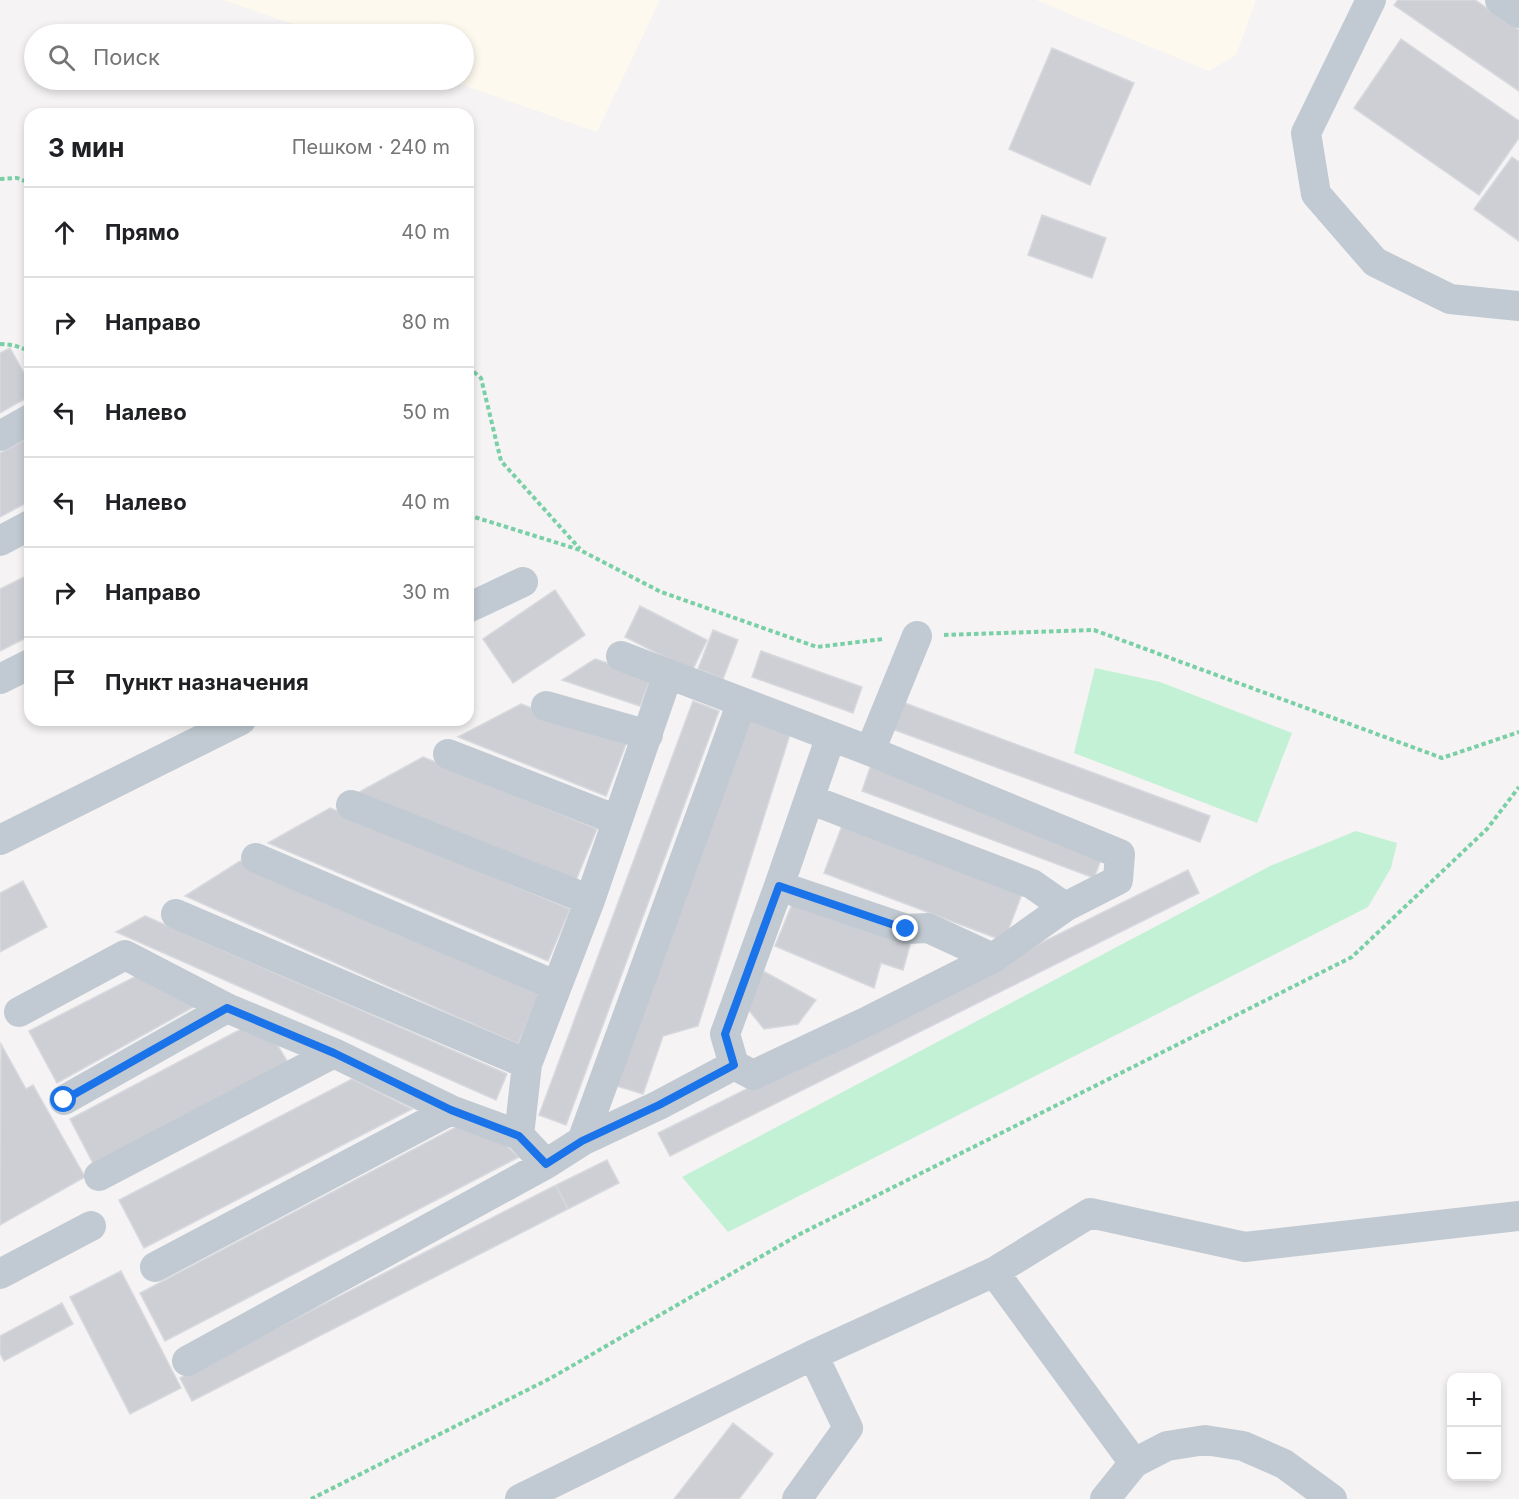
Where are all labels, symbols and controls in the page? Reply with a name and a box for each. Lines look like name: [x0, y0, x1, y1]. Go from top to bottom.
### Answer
search box: [24, 24, 474, 90]
icon: search: [45, 41, 78, 74]
text: Поиск: [93, 44, 160, 70]
text: 3 мин: [48, 132, 124, 163]
text: Пешком · 240 m: [292, 135, 450, 159]
icon: ahead: [48, 216, 81, 249]
text: Прямо: [105, 219, 179, 245]
text: 40 m: [401, 220, 450, 244]
icon: right: [48, 306, 81, 339]
text: Направо: [105, 309, 201, 335]
text: 80 m: [402, 310, 450, 334]
icon: left: [48, 396, 81, 429]
text: Налево: [105, 399, 187, 425]
text: 50 m: [402, 400, 450, 424]
icon: left: [48, 486, 81, 519]
text: Налево: [105, 489, 187, 515]
text: 40 m: [401, 490, 450, 514]
icon: right: [48, 576, 81, 609]
text: Направо: [105, 579, 201, 605]
text: 30 m: [402, 580, 450, 604]
icon: arrive: [48, 666, 81, 699]
text: Пункт назначения: [105, 669, 309, 695]
route end: [892, 915, 918, 941]
route start: [50, 1086, 76, 1112]
map controls: [1447, 1373, 1501, 1481]
button: +: [1447, 1373, 1501, 1427]
button: −: [1447, 1427, 1501, 1481]

